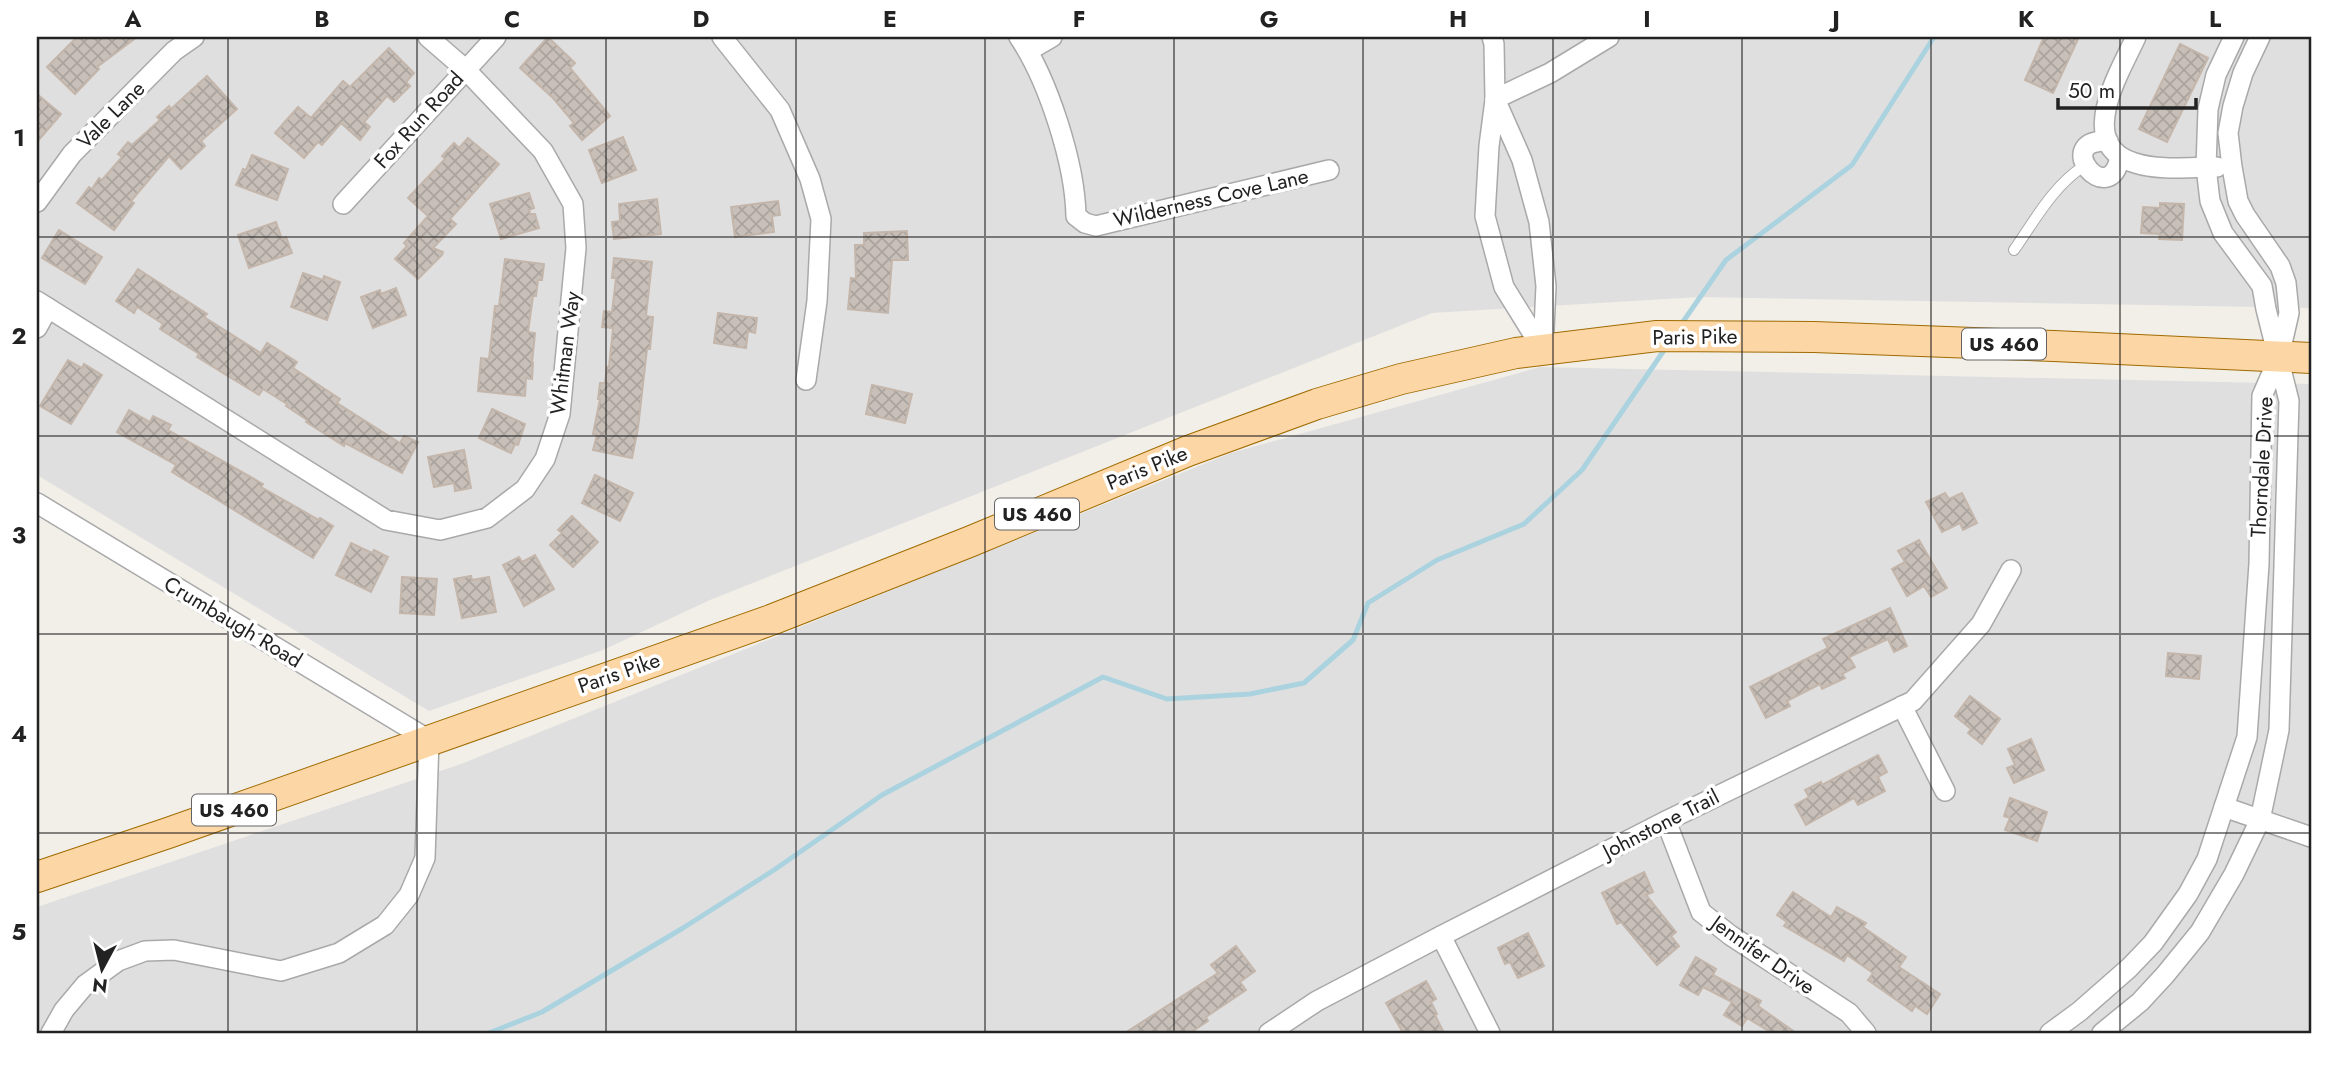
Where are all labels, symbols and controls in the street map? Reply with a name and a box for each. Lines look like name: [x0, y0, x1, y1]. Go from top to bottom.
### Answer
text: A: [124, 2, 142, 36]
text: B: [314, 2, 330, 36]
text: C: [504, 2, 520, 36]
text: D: [693, 2, 710, 36]
text: E: [883, 2, 897, 36]
text: F: [1073, 2, 1085, 36]
text: G: [1260, 2, 1278, 36]
text: H: [1449, 2, 1467, 36]
text: I: [1643, 2, 1651, 36]
text: J: [1828, 2, 1840, 36]
text: K: [2018, 2, 2035, 36]
text: L: [2209, 2, 2222, 36]
street label: Fox Run Road: [367, 65, 471, 175]
scale bar: [2058, 66, 2196, 110]
street label: Vale Lane: [70, 74, 152, 156]
text: 50 m: [2068, 76, 2115, 106]
text: 1: [13, 121, 25, 155]
street label: Wilderness Cove Lane: [1111, 161, 1312, 235]
street label: Whitman Way: [543, 289, 588, 416]
text: 2: [11, 319, 27, 353]
street label: Paris Pike: [1652, 321, 1738, 353]
road number: US 460: [1962, 328, 2046, 360]
street label: Thorndale Drive: [2243, 396, 2281, 538]
street label: Paris Pike: [1102, 438, 1192, 498]
road number: US 460: [995, 499, 1079, 530]
text: 3: [12, 518, 26, 552]
street label: Crumbaugh Road: [158, 569, 308, 675]
street label: Paris Pike: [574, 645, 664, 701]
text: 4: [11, 717, 27, 751]
street label: Johnstone Trail: [1595, 782, 1725, 868]
road number: US 460: [192, 794, 276, 825]
street label: Jennifer Drive: [1703, 906, 1821, 1002]
text: 5: [12, 915, 26, 949]
north arrow: [66, 934, 136, 1004]
text: N: [91, 971, 109, 1000]

